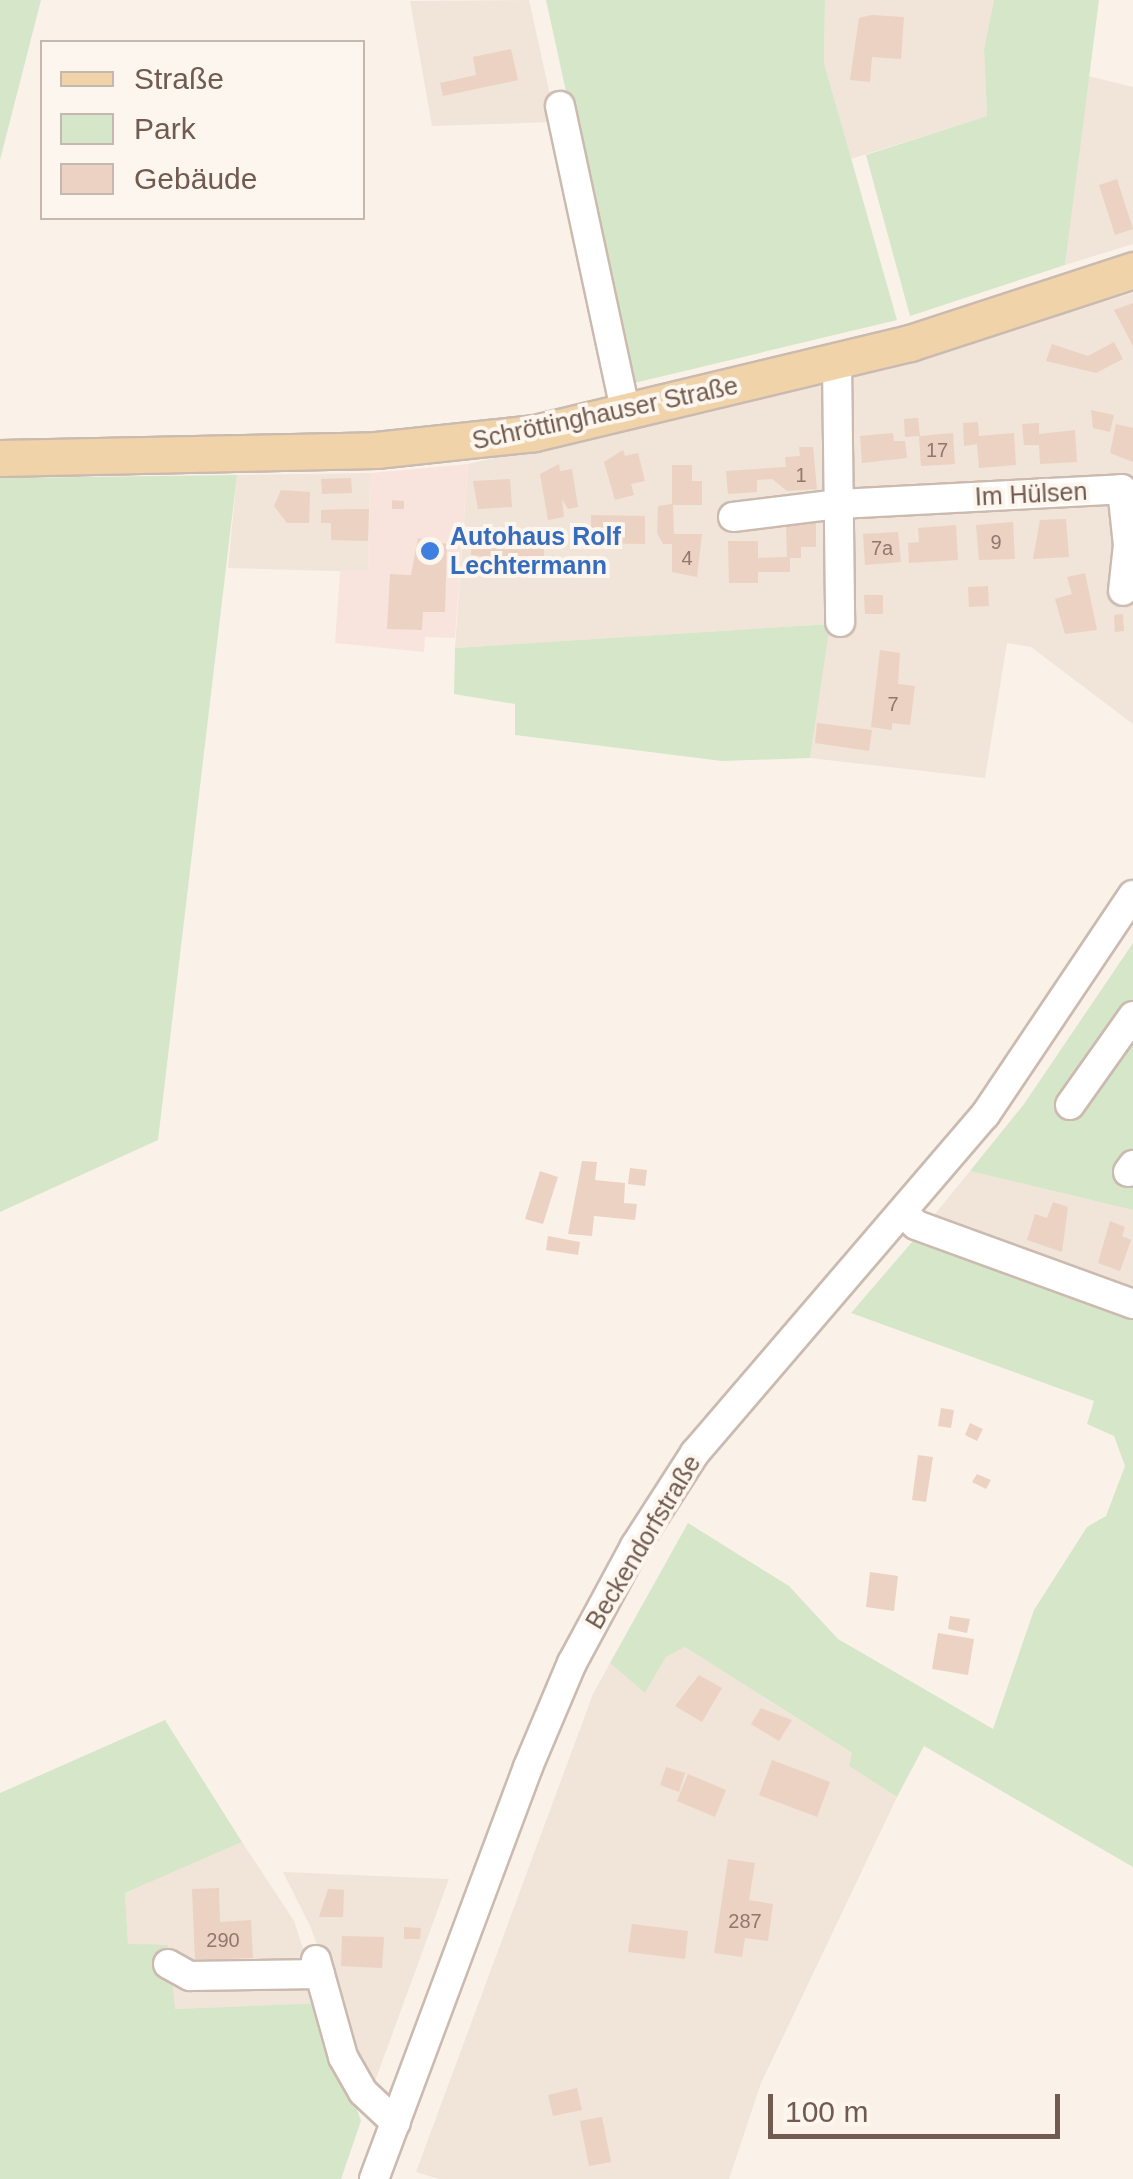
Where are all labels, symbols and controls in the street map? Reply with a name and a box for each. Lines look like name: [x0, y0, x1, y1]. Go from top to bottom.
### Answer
legend: [40, 40, 365, 220]
text: Straße: [134, 62, 224, 95]
text: Park: [134, 112, 196, 145]
text: Gebäude: [134, 162, 257, 195]
street label: Schröttinghauser Straße: [469, 370, 741, 456]
house number: 17: [926, 438, 948, 462]
house number: 1: [795, 463, 807, 487]
street label: Im Hülsen: [974, 476, 1088, 512]
place label: Autohaus Rolf Lechtermann: [450, 522, 621, 581]
house number: 9: [990, 530, 1002, 554]
house number: 7a: [871, 536, 893, 560]
marker: Autohaus Rolf Lechtermann: [419, 540, 441, 562]
house number: 4: [681, 546, 693, 570]
house number: 7: [887, 692, 899, 716]
street label: Beckendorfstraße: [579, 1450, 707, 1634]
house number: 287: [728, 1909, 762, 1933]
house number: 290: [206, 1928, 240, 1952]
scale bar: [773, 2074, 1066, 2136]
text: 100 m: [785, 2095, 868, 2128]

